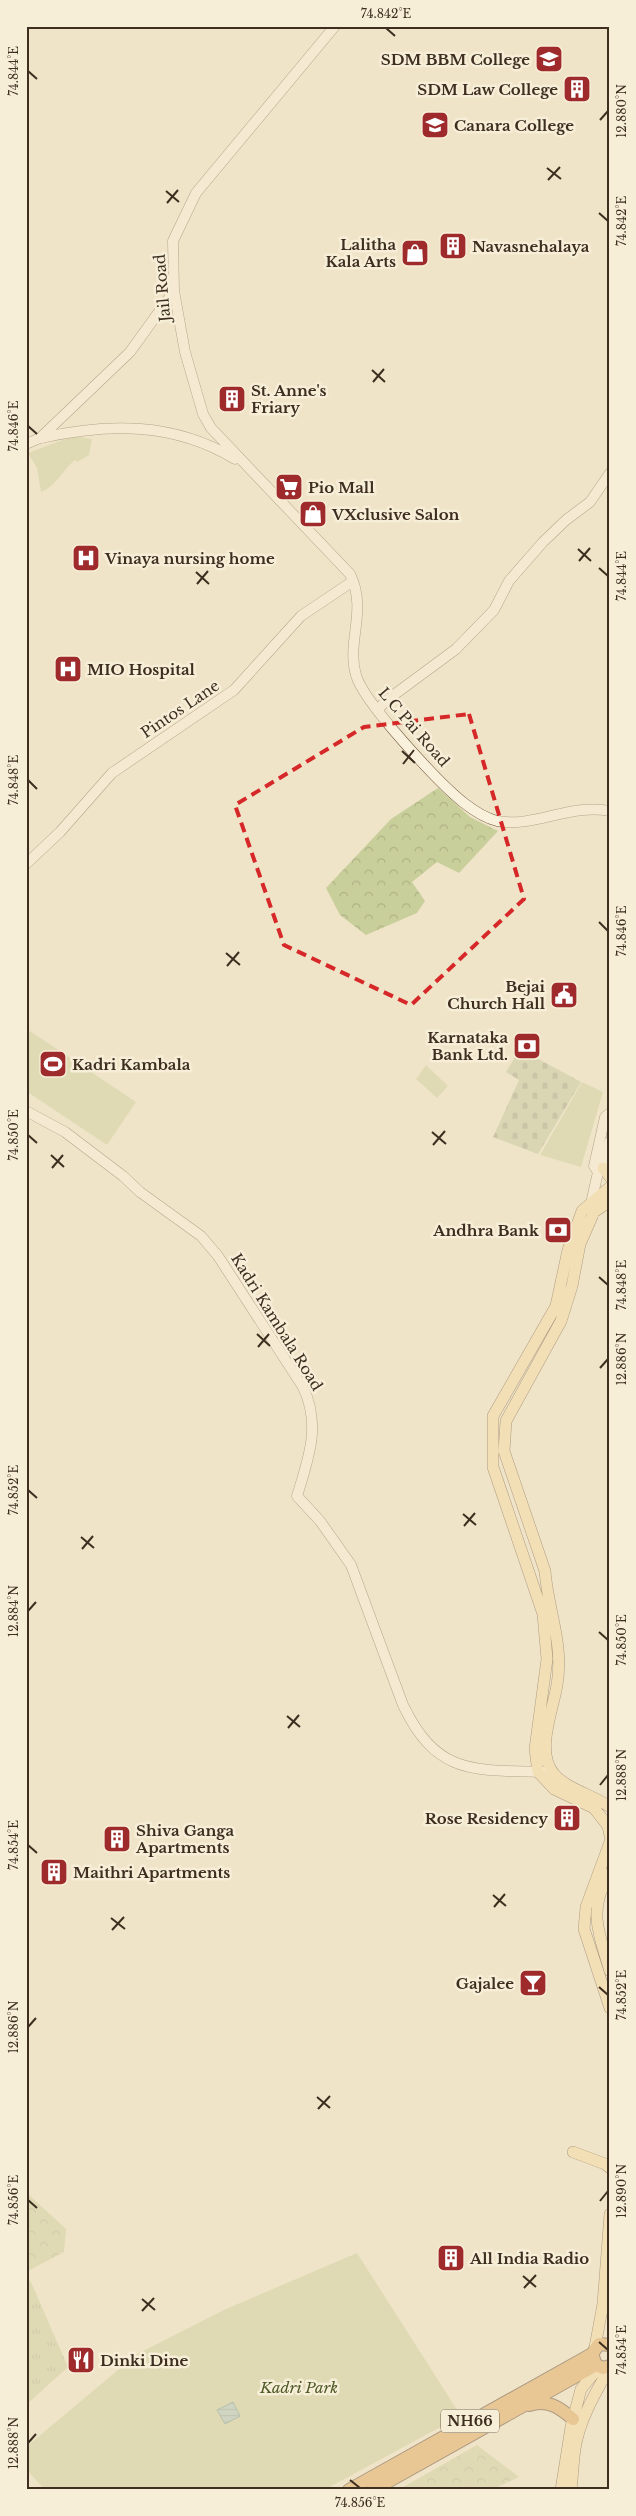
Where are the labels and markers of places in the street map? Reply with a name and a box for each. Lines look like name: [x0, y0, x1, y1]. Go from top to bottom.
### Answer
school or university icon: SDM BBM College: [534, 44, 564, 74]
place label: SDM BBM College: [381, 50, 530, 69]
building icon: SDM Law College: [562, 74, 592, 104]
place label: SDM Law College: [417, 80, 558, 99]
school or university icon: Canara College: [420, 110, 450, 140]
place label: Canara College: [454, 116, 574, 135]
building icon: Navasnehalaya: [438, 231, 468, 261]
place label: Lalitha Kala Arts: [325, 235, 396, 271]
place label: Navasnehalaya: [472, 237, 590, 256]
shop icon: Lalitha Kala Arts: [400, 238, 430, 268]
place label: St. Anne's Friary: [251, 381, 326, 417]
building icon: St. Anne's Friary: [217, 384, 247, 414]
supermarket icon: Pio Mall: [274, 472, 304, 502]
place label: Pio Mall: [308, 478, 375, 497]
shop icon: VXclusive Salon: [298, 499, 328, 529]
place label: VXclusive Salon: [331, 505, 460, 524]
hospital icon: Vinaya nursing home: [71, 543, 101, 573]
place label: Vinaya nursing home: [104, 549, 275, 568]
hospital icon: MIO Hospital: [53, 654, 83, 684]
place label: MIO Hospital: [87, 660, 195, 679]
place label: Bejai Church Hall: [447, 977, 546, 1013]
public building icon: Bejai Church Hall: [549, 980, 579, 1010]
place label: Karnataka Bank Ltd.: [427, 1028, 508, 1064]
bank icon: Karnataka Bank Ltd.: [512, 1031, 542, 1061]
sports icon: Kadri Kambala: [38, 1049, 68, 1079]
place label: Kadri Kambala: [72, 1055, 191, 1074]
bank icon: Andhra Bank: [543, 1215, 573, 1245]
place label: Andhra Bank: [432, 1221, 540, 1240]
building icon: Rose Residency: [552, 1803, 582, 1833]
place label: Rose Residency: [425, 1809, 548, 1828]
place label: Shiva Ganga Apartments: [135, 1821, 234, 1857]
building icon: Shiva Ganga Apartments: [102, 1824, 132, 1854]
building icon: Maithri Apartments: [39, 1857, 69, 1887]
place label: Maithri Apartments: [73, 1863, 230, 1882]
bar icon: Gajalee: [518, 1968, 548, 1998]
place label: Gajalee: [456, 1974, 514, 1993]
building icon: All India Radio: [436, 2243, 466, 2273]
place label: All India Radio: [469, 2249, 589, 2268]
restaurant icon: Dinki Dine: [66, 2345, 96, 2375]
place label: Dinki Dine: [100, 2351, 189, 2370]

